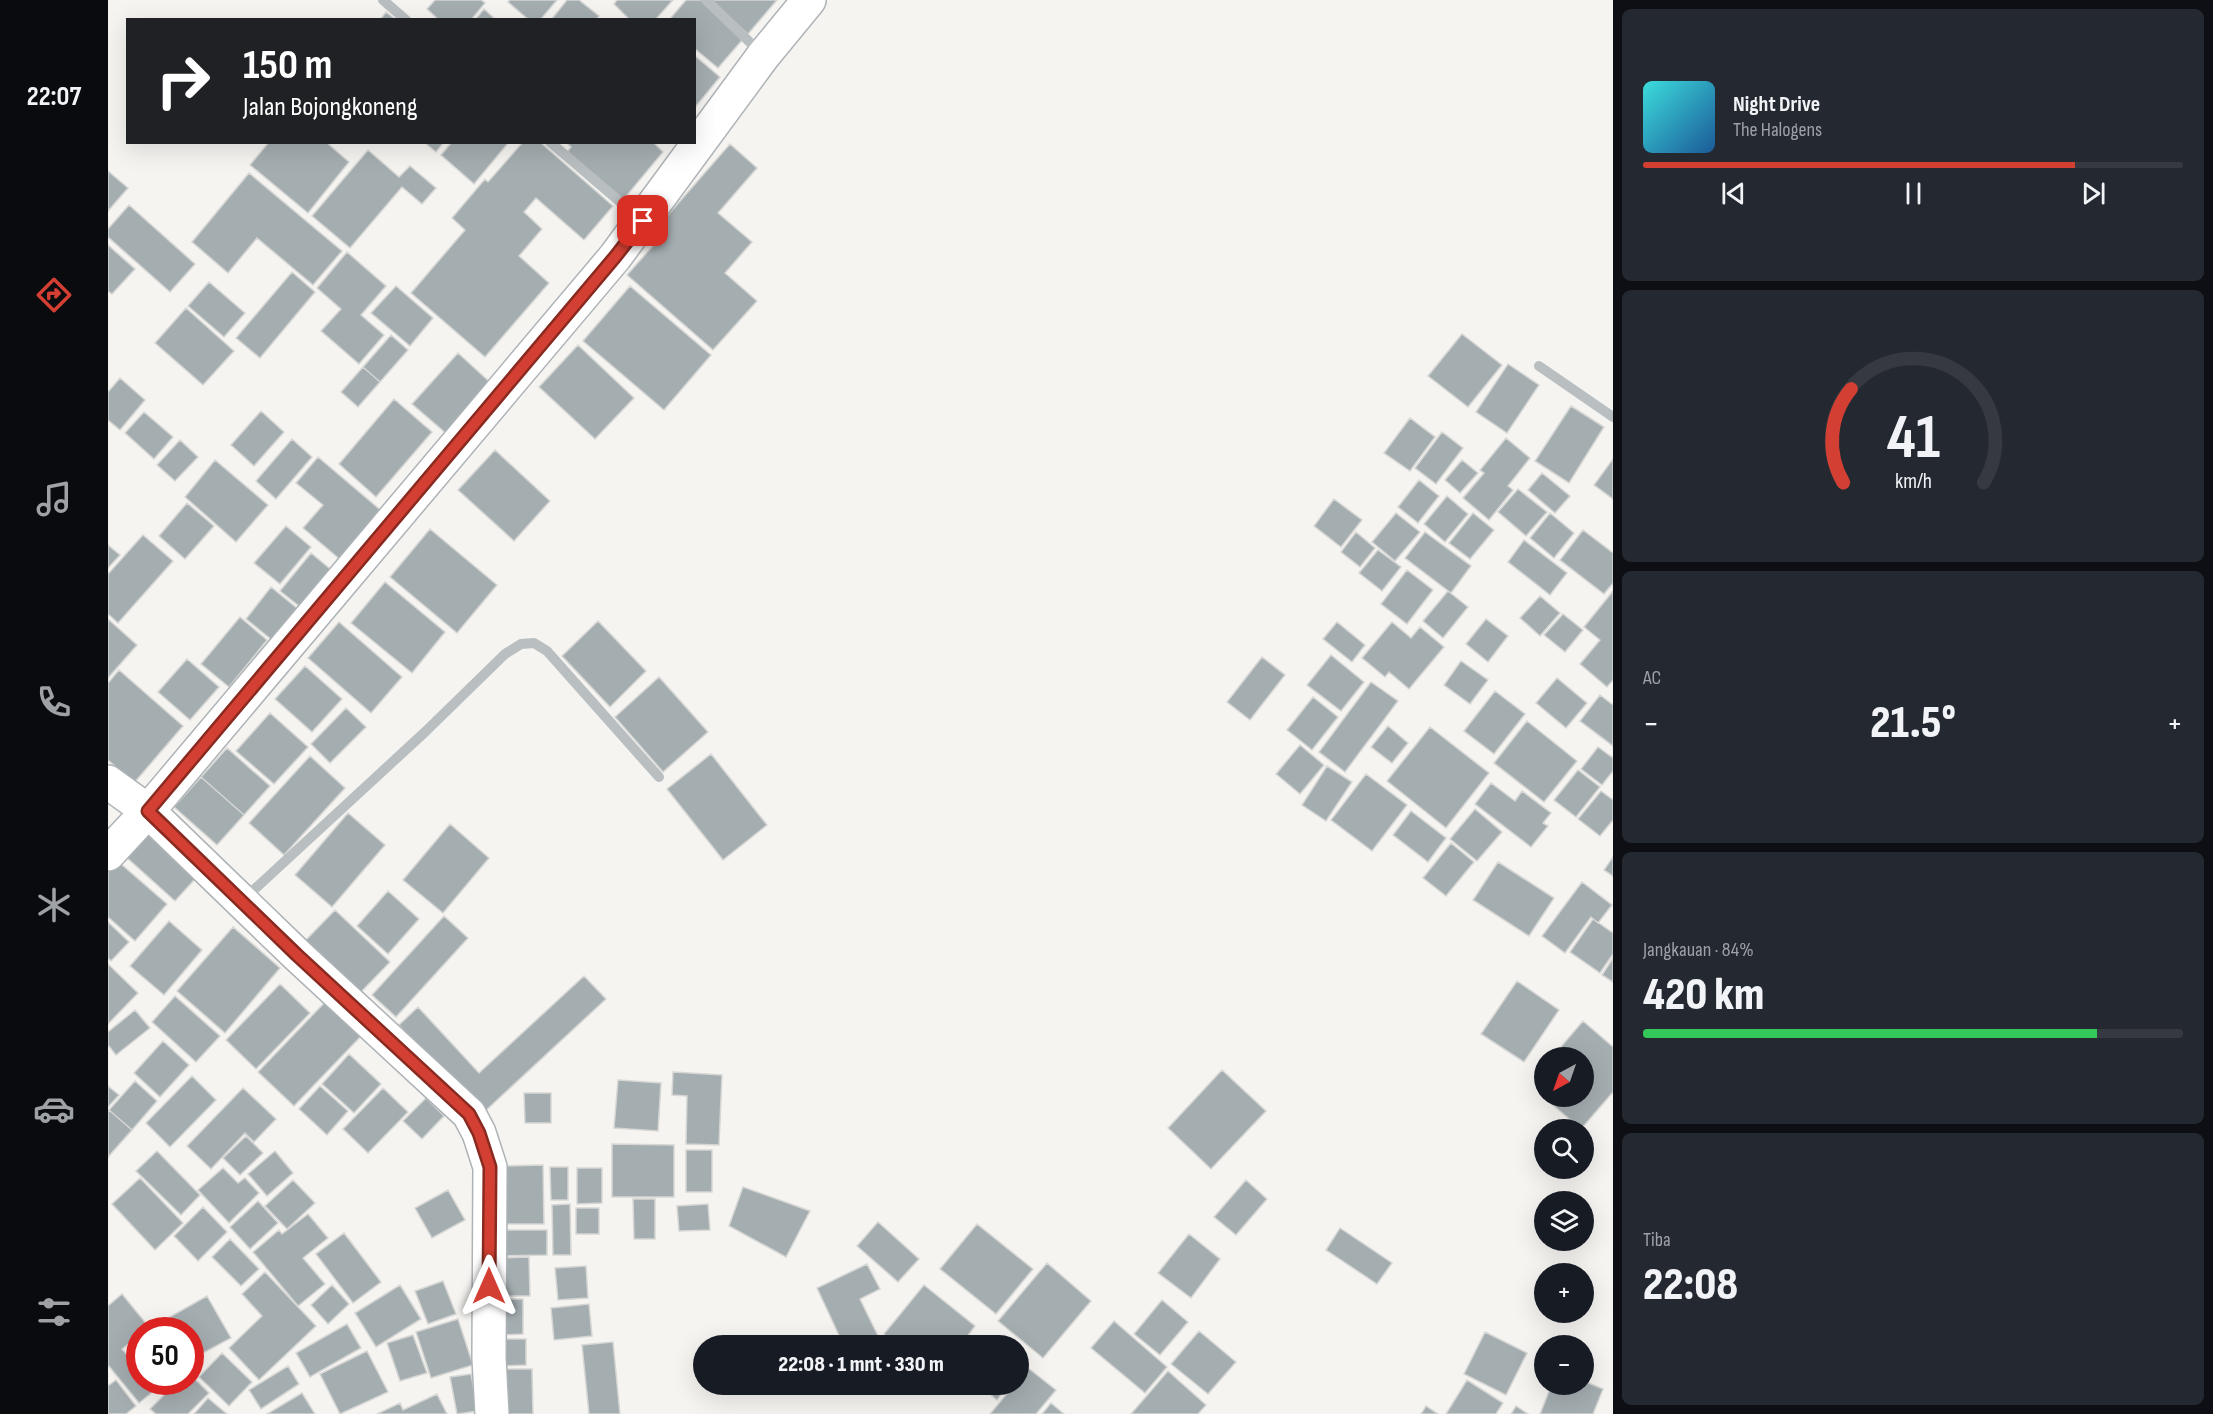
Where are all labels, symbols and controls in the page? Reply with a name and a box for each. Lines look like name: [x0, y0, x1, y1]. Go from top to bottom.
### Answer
text: 150 m: [243, 40, 332, 91]
icon: right: [144, 42, 222, 120]
text: 22:07: [27, 81, 81, 113]
text: Jalan Bojongkoneng: [243, 91, 418, 123]
text: Night Drive: [1733, 91, 1820, 118]
text: The Halogens: [1733, 118, 1822, 142]
icon: previous: [1717, 177, 1750, 210]
icon: pause: [1897, 177, 1930, 210]
icon: next: [2077, 177, 2110, 210]
pin: [617, 195, 668, 246]
icon: arrive: [626, 204, 659, 237]
icon: directions: [33, 274, 75, 316]
text: 41: [1886, 401, 1940, 476]
text: km/h: [1894, 469, 1932, 494]
icon: music: [33, 478, 75, 520]
text: AC: [1643, 666, 1661, 690]
icon: phone: [33, 681, 75, 723]
text: 21.5°: [1870, 696, 1956, 751]
text: −: [1643, 704, 1659, 744]
text: +: [2167, 704, 2183, 744]
icon: climate: [33, 884, 75, 926]
text: Jangkauan · 84%: [1643, 938, 1754, 962]
text: 420 km: [1643, 968, 1764, 1023]
north arrow: [1534, 1047, 1594, 1107]
map controls: [1534, 1047, 1594, 1395]
icon: car: [33, 1088, 75, 1130]
button: search: [1534, 1119, 1594, 1179]
button: layers: [1534, 1191, 1594, 1251]
text: Tiba: [1643, 1228, 1671, 1252]
position arrow: [457, 1254, 521, 1318]
text: 22:08: [1643, 1258, 1738, 1313]
button: +: [1534, 1263, 1594, 1323]
icon: filters: [33, 1291, 75, 1333]
speed limit sign: 50: [126, 1317, 204, 1395]
button: −: [1534, 1335, 1594, 1395]
text: 22:08 · 1 mnt · 330 m: [778, 1351, 944, 1378]

